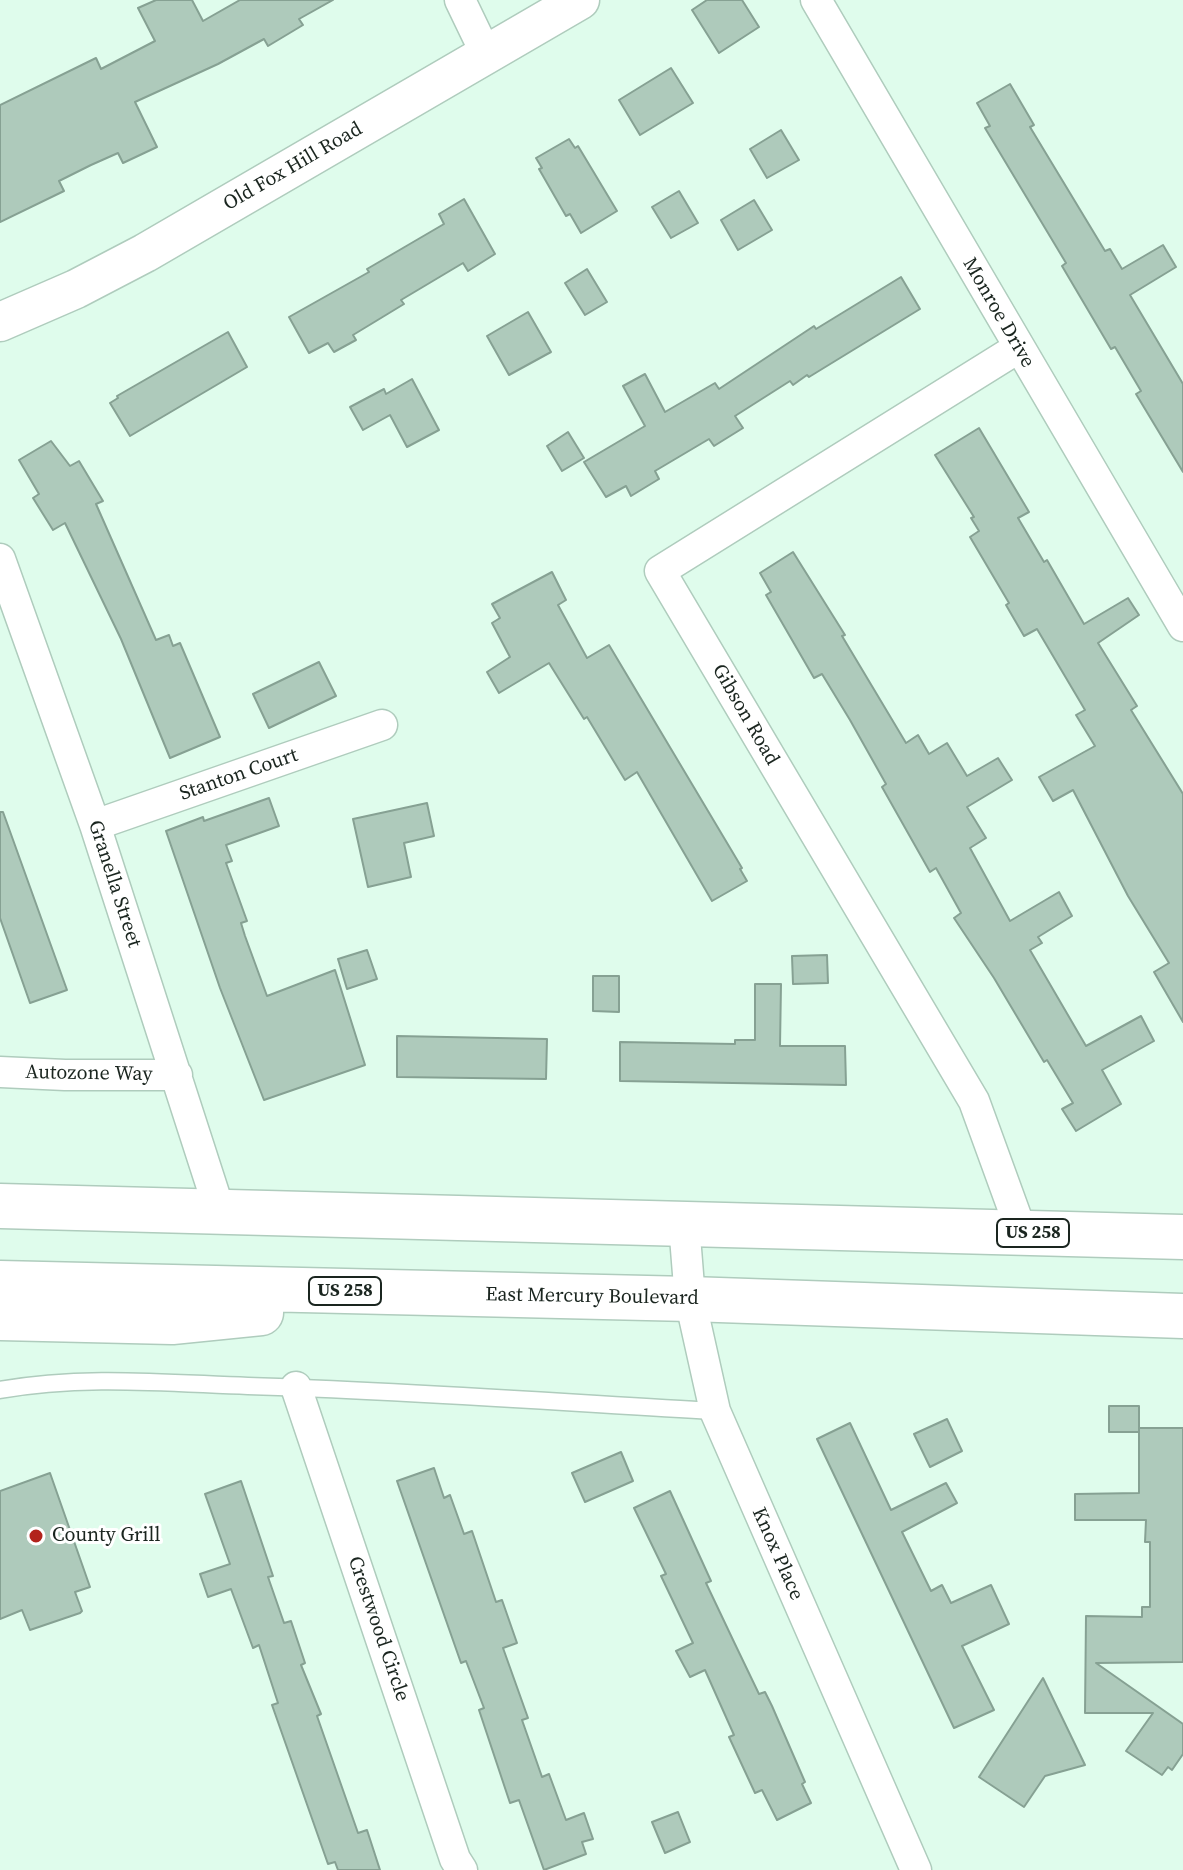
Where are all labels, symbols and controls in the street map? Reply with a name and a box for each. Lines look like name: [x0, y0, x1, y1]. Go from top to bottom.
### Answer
street label: Old Fox Hill Road: [219, 118, 367, 216]
street label: Monroe Drive: [957, 254, 1039, 372]
street label: Gibson Road: [706, 660, 784, 770]
street label: Stanton Court: [177, 744, 301, 806]
street label: Granella Street: [82, 817, 146, 951]
street label: Autozone Way: [25, 1061, 153, 1087]
road number: US 258: [997, 1219, 1069, 1247]
road number: US 258: [309, 1277, 381, 1305]
street label: East Mercury Boulevard: [485, 1283, 699, 1311]
street label: Knox Place: [746, 1504, 808, 1604]
place label: County Grill: [52, 1524, 160, 1548]
marker: County Grill: [27, 1527, 45, 1545]
street label: Crestwood Circle: [342, 1553, 414, 1705]

